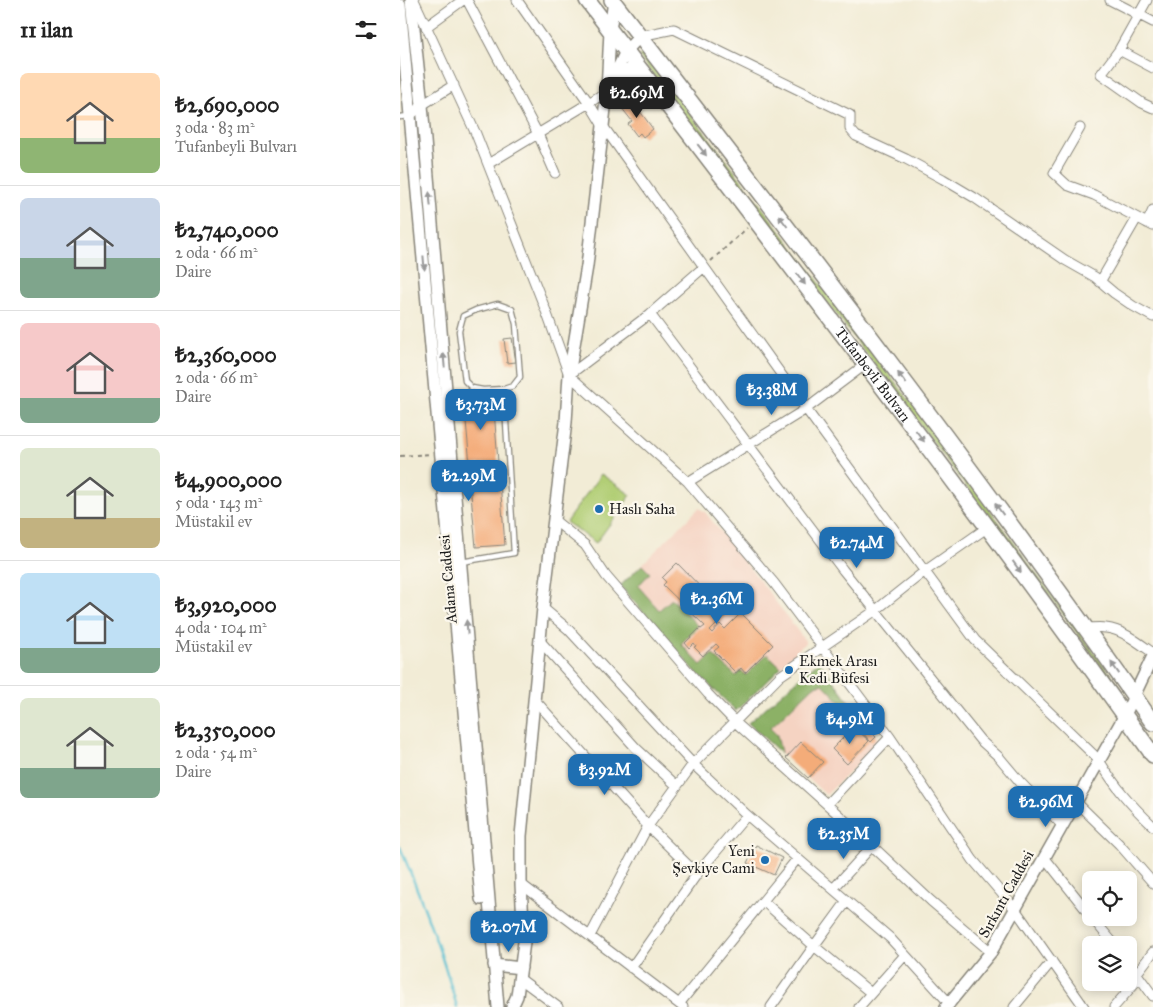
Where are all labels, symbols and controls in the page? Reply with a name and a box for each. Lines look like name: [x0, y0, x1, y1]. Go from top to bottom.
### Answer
icon: filters: [352, 16, 380, 44]
text: 11 ilan: [20, 17, 73, 43]
pin: ₺2.69M: [596, 76, 678, 119]
text: ₺2.69M: [610, 83, 664, 102]
text: ₺2,690,000: [175, 92, 280, 118]
icon: home: [60, 93, 120, 153]
text: 3 oda · 83 m²: [175, 118, 255, 137]
text: Tufanbeyli Bulvarı: [175, 137, 297, 156]
one-way arrow: [696, 143, 707, 156]
one-way arrow: [426, 190, 434, 206]
one-way arrow: [777, 215, 788, 228]
text: ₺2,740,000: [175, 217, 279, 243]
icon: home: [60, 218, 120, 278]
text: 2 oda · 66 m²: [175, 243, 258, 262]
one-way arrow: [420, 255, 428, 271]
text: Daire: [175, 262, 211, 281]
one-way arrow: [795, 272, 806, 285]
street label: Tufanbeyli Bulvarı: [831, 323, 915, 425]
text: ₺2,360,000: [175, 342, 277, 368]
icon: home: [60, 343, 120, 403]
one-way arrow: [440, 352, 448, 368]
text: 2 oda · 66 m²: [175, 368, 258, 387]
one-way arrow: [896, 372, 907, 385]
pin: ₺3.38M: [731, 374, 813, 416]
text: ₺3.38M: [747, 380, 797, 399]
text: Daire: [175, 387, 211, 406]
pin: ₺3.73M: [440, 388, 522, 431]
text: ₺3.73M: [456, 395, 506, 414]
one-way arrow: [915, 429, 925, 443]
pin: ₺2.29M: [428, 460, 510, 502]
text: ₺2.29M: [442, 466, 496, 485]
text: ₺4,900,000: [175, 467, 282, 493]
icon: home: [60, 468, 120, 528]
text: 5 oda · 143 m²: [175, 493, 262, 512]
place label: Haslı Saha: [609, 500, 675, 518]
marker: Haslı Saha: [593, 503, 605, 515]
one-way arrow: [993, 503, 1004, 516]
text: Müstakil ev: [175, 512, 252, 531]
pin: ₺2.74M: [816, 526, 898, 569]
text: ₺2.74M: [830, 533, 884, 552]
street label: Adana Caddesi: [435, 534, 461, 625]
one-way arrow: [1011, 560, 1022, 573]
pin: ₺2.36M: [676, 582, 758, 625]
text: ₺2.36M: [691, 589, 743, 608]
text: ₺3,920,000: [175, 592, 277, 618]
icon: home: [60, 593, 120, 653]
text: 4 oda · 104 m²: [175, 618, 267, 637]
one-way arrow: [462, 619, 470, 635]
text: Müstakil ev: [175, 637, 252, 656]
place label: Ekmek Arası Kedi Büfesi: [799, 652, 877, 687]
one-way arrow: [1110, 661, 1120, 675]
marker: Ekmek Arası Kedi Büfesi: [783, 664, 795, 676]
pin: ₺4.9M: [815, 702, 885, 745]
text: ₺4.9M: [827, 709, 873, 728]
text: ₺2,350,000: [175, 717, 276, 743]
icon: home: [60, 718, 120, 778]
text: 2 oda · 54 m²: [175, 743, 257, 762]
pin: ₺3.92M: [564, 754, 646, 796]
text: ₺3.92M: [579, 760, 631, 779]
text: Daire: [175, 762, 211, 781]
pin: ₺2.96M: [1005, 786, 1087, 828]
text: ₺2.96M: [1019, 792, 1073, 811]
pin: ₺2.35M: [803, 818, 885, 860]
text: ₺2.35M: [818, 824, 870, 843]
place label: Yeni Şevkiye Cami: [672, 842, 755, 877]
street label: Sırkıntı Caddesi: [974, 847, 1038, 941]
marker: Yeni Şevkiye Cami: [759, 854, 771, 866]
map controls: [1082, 871, 1137, 991]
button: locate: [1082, 871, 1137, 926]
pin: ₺2.07M: [468, 910, 550, 953]
text: ₺2.07M: [481, 917, 537, 936]
button: layers: [1082, 936, 1137, 991]

